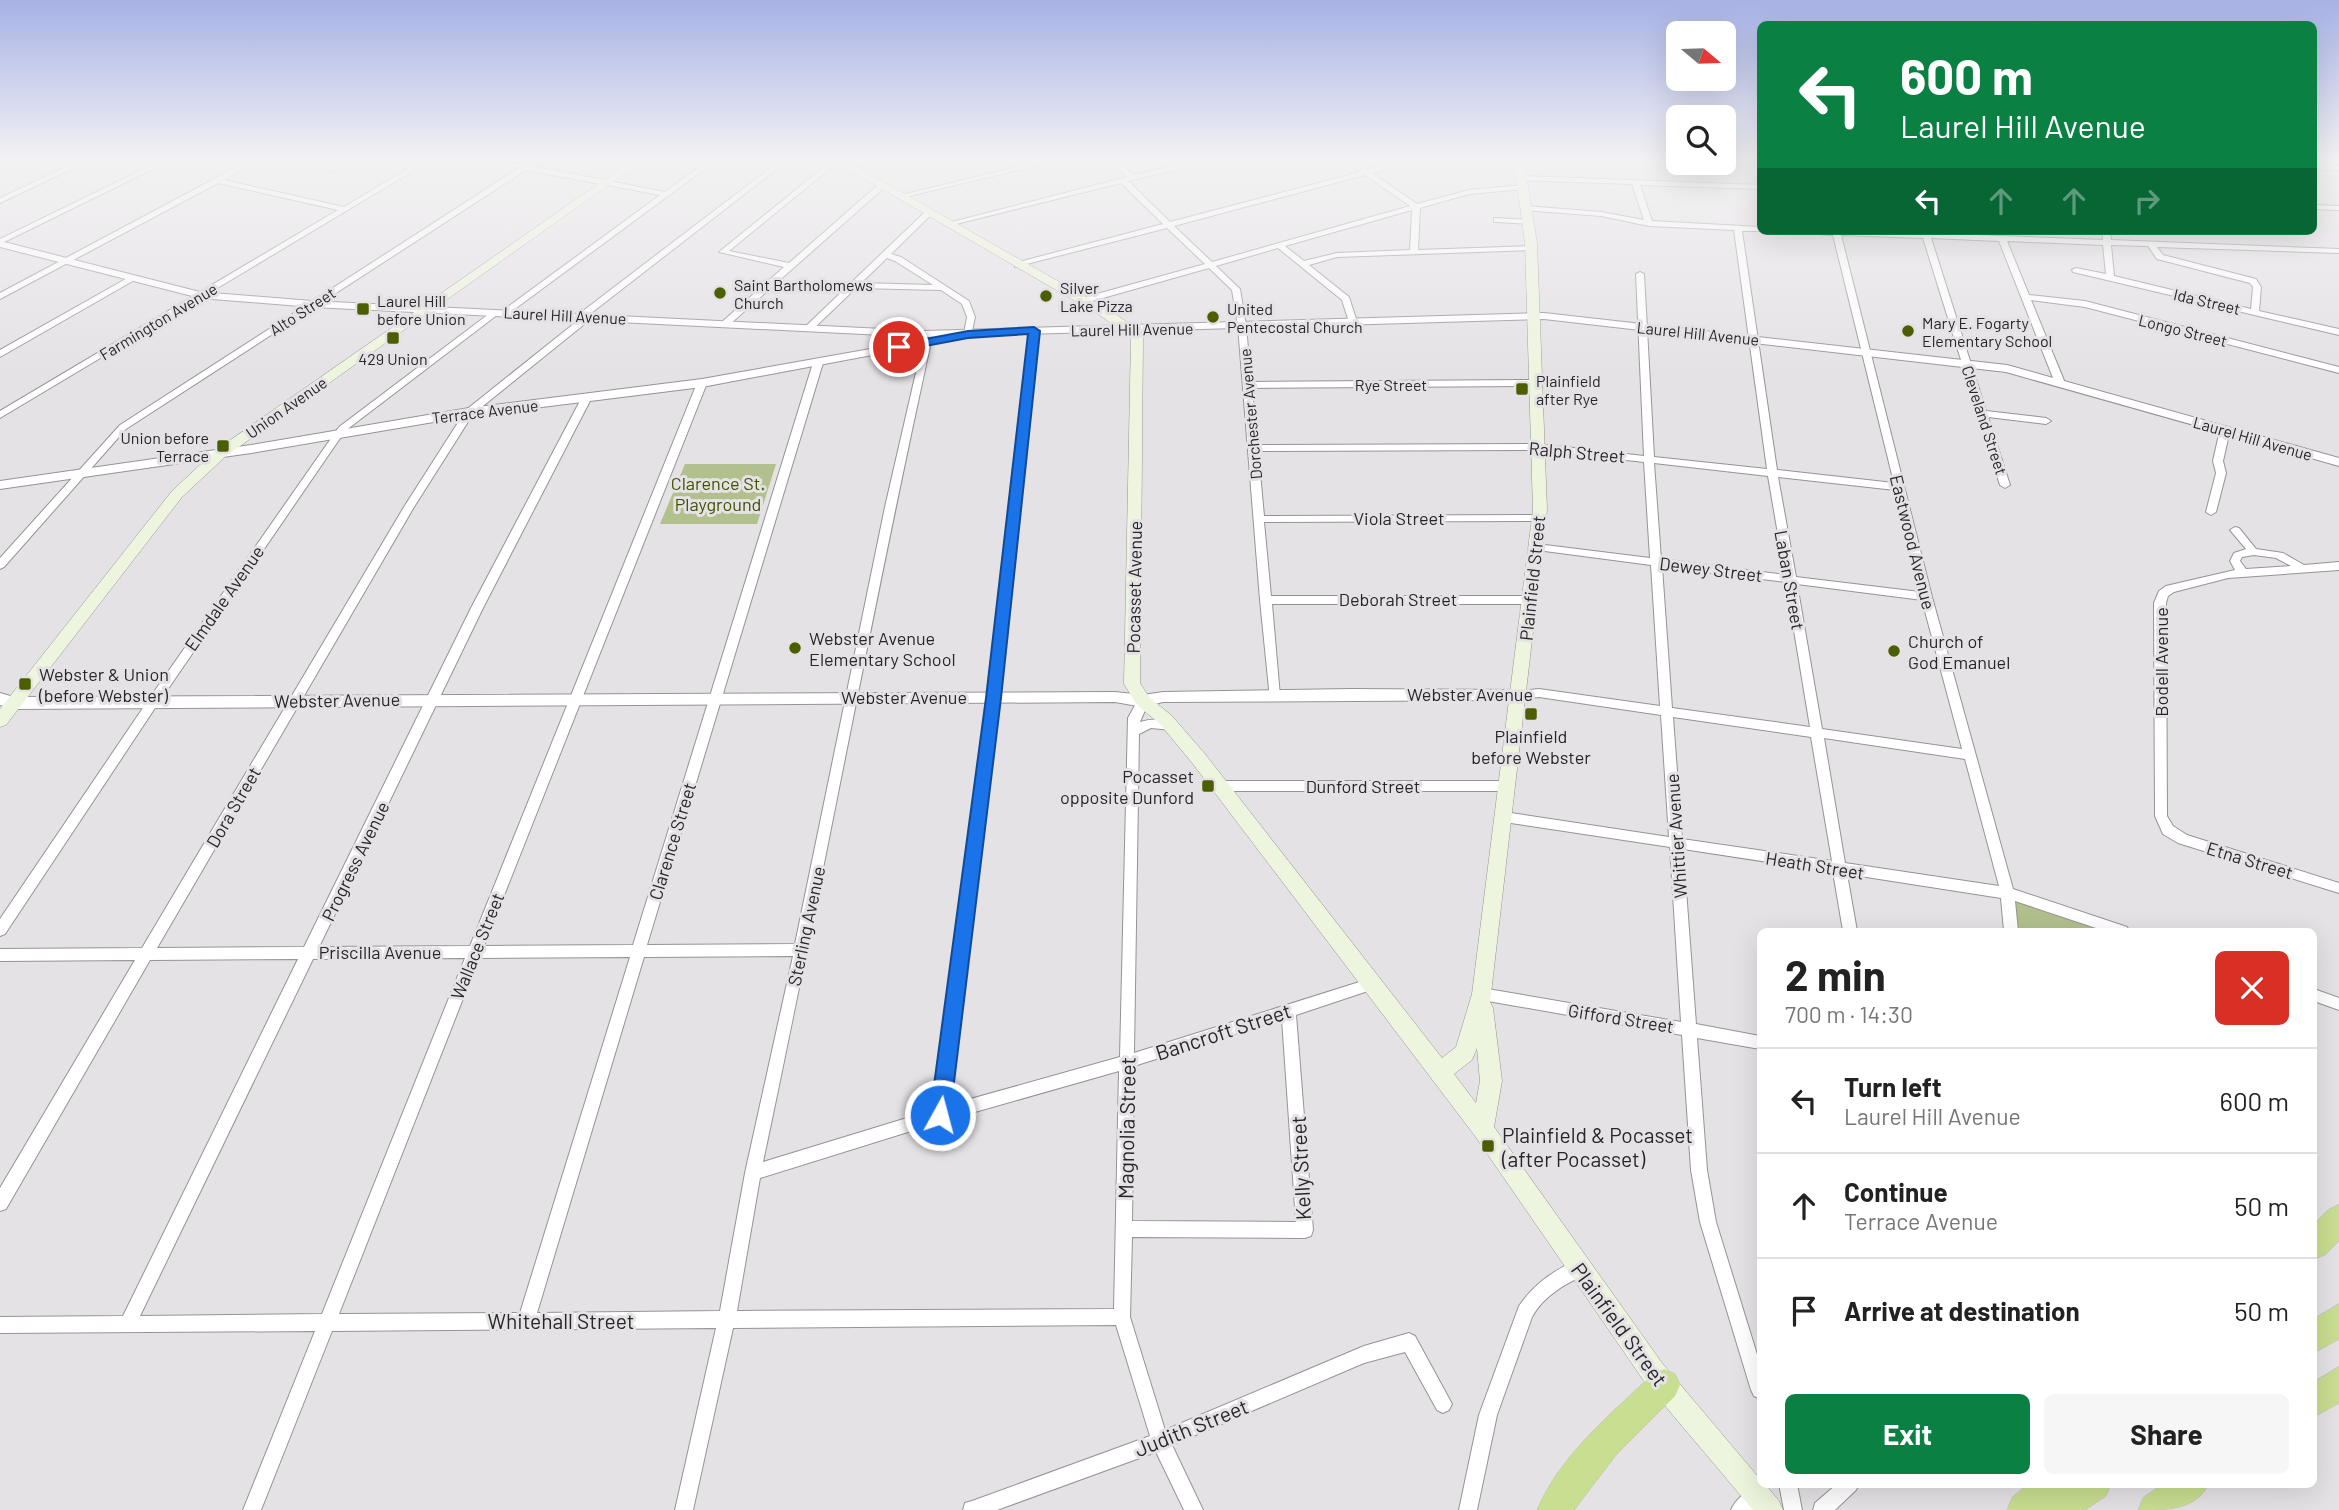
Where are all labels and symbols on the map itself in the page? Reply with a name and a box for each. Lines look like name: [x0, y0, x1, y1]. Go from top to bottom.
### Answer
north arrow: [1666, 21, 1736, 91]
place label: Saint Bartholomews Church: [734, 275, 873, 312]
street label: Farmington Avenue: [96, 278, 220, 364]
place label: Silver Lake Pizza: [1060, 278, 1133, 315]
street label: Alto Street: [266, 283, 338, 339]
street label: Ida Street: [2172, 284, 2242, 318]
marker: Saint Bartholomews Church: [712, 285, 728, 301]
marker: Silver Lake Pizza: [1038, 288, 1054, 304]
place label: Laurel Hill before Union: [377, 291, 466, 328]
place label: United Pentecostal Church: [1227, 299, 1363, 336]
marker: Laurel Hill before Union: [355, 301, 371, 317]
street label: Laurel Hill Avenue: [503, 302, 627, 328]
marker: United Pentecostal Church: [1205, 309, 1221, 325]
street label: Longo Street: [2137, 310, 2229, 350]
place label: Mary E. Fogarty Elementary School: [1922, 313, 2052, 350]
pin: [869, 317, 929, 377]
street label: Laurel Hill Avenue: [1636, 317, 1760, 349]
street label: Laurel Hill Avenue: [1070, 318, 1194, 340]
marker: Mary E. Fogarty Elementary School: [1900, 323, 1916, 339]
marker: 429 Union: [385, 330, 401, 346]
street label: Dorchester Avenue: [1235, 348, 1265, 480]
place label: 429 Union: [358, 349, 428, 368]
street label: Cleveland Street: [1958, 363, 2012, 477]
place label: Plainfield after Rye: [1536, 371, 1601, 408]
street label: Union Avenue: [242, 372, 330, 442]
street label: Rye Street: [1355, 375, 1427, 394]
marker: Plainfield after Rye: [1514, 381, 1530, 397]
street label: Terrace Avenue: [431, 395, 539, 427]
street label: Laurel Hill Avenue: [2191, 412, 2315, 464]
place label: Union before Terrace: [120, 428, 209, 465]
street label: Ralph Street: [1528, 437, 1626, 467]
marker: Union before Terrace: [215, 438, 231, 454]
park label: Clarence St. Playground: [671, 472, 765, 515]
street label: Eastwood Avenue: [1886, 472, 1940, 612]
street label: Viola Street: [1353, 507, 1445, 529]
street label: Plainfield Street: [1514, 514, 1550, 642]
street label: Pocasset Avenue: [1122, 521, 1146, 653]
street label: Laban Street: [1770, 528, 1810, 632]
street label: Elmdale Avenue: [180, 541, 268, 655]
street label: Dewey Street: [1658, 552, 1764, 586]
street label: Deborah Street: [1339, 588, 1457, 610]
street label: Bodell Avenue: [2150, 607, 2172, 717]
place label: Webster Avenue Elementary School: [809, 627, 956, 670]
place label: Church of God Emanuel: [1908, 630, 2010, 673]
marker: Webster Avenue Elementary School: [787, 640, 803, 656]
marker: Church of God Emanuel: [1886, 643, 1902, 659]
place label: Webster & Union (before Webster): [38, 663, 169, 706]
marker: Webster & Union (before Webster): [17, 676, 33, 692]
street label: Webster Avenue: [1407, 683, 1533, 705]
street label: Webster Avenue: [841, 686, 967, 708]
street label: Webster Avenue: [274, 688, 400, 712]
marker: Plainfield before Webster: [1523, 706, 1539, 722]
place label: Plainfield before Webster: [1471, 725, 1591, 768]
street label: Dora Street: [201, 763, 265, 851]
place label: Pocasset opposite Dunford: [1060, 765, 1194, 808]
street label: Whittier Avenue: [1661, 773, 1691, 899]
street label: Dunford Street: [1306, 775, 1420, 797]
marker: Pocasset opposite Dunford: [1200, 778, 1216, 794]
street label: Clarence Street: [644, 780, 700, 902]
street label: Progress Avenue: [317, 798, 393, 924]
street label: Etna Street: [2204, 836, 2296, 884]
street label: Heath Street: [1764, 846, 1866, 884]
street label: Sterling Avenue: [783, 864, 829, 988]
street label: Wallace Street: [446, 889, 508, 1003]
street label: Priscilla Avenue: [319, 941, 441, 963]
street label: Bancroft Street: [1152, 997, 1294, 1065]
street label: Gifford Street: [1567, 999, 1675, 1037]
street label: Magnolia Street: [1112, 1057, 1140, 1199]
position arrow: [903, 1078, 977, 1152]
street label: Kelly Street: [1285, 1115, 1315, 1221]
place label: Plainfield & Pocasset (after Pocasset): [1501, 1122, 1693, 1171]
marker: Plainfield & Pocasset (after Pocasset): [1480, 1138, 1496, 1154]
street label: Plainfield Street: [1567, 1257, 1673, 1391]
street label: Whitehall Street: [488, 1308, 634, 1333]
street label: Judith Street: [1130, 1393, 1252, 1461]

